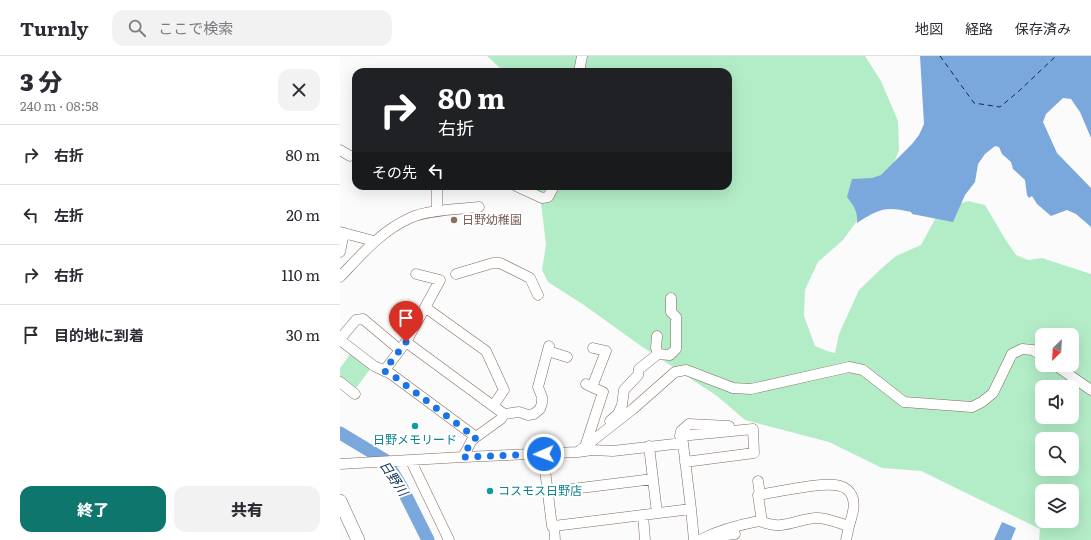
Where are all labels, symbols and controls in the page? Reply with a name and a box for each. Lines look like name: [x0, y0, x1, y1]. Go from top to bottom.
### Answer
search box: [112, 10, 392, 46]
text: Turnly: [20, 14, 88, 42]
text: ここで検索: [158, 16, 233, 39]
icon: search: [126, 17, 148, 39]
text: 地図: [915, 18, 943, 38]
text: 経路: [965, 18, 993, 38]
text: 保存済み: [1015, 18, 1071, 38]
text: 3 分: [20, 63, 62, 98]
button: close: [278, 69, 320, 111]
text: 80 m: [438, 76, 505, 118]
icon: right: [372, 84, 424, 136]
text: 240 m · 08:58: [20, 96, 99, 115]
text: 右折: [438, 114, 474, 141]
text: 右折: [54, 143, 84, 166]
text: 80 m: [286, 143, 320, 166]
icon: right: [20, 144, 42, 166]
text: その先: [372, 160, 417, 183]
icon: left: [425, 160, 447, 182]
text: 左折: [54, 203, 84, 226]
text: 20 m: [286, 203, 320, 226]
icon: left: [20, 204, 42, 226]
place label: 日野幼稚園: [462, 210, 522, 228]
marker: 日野幼稚園: [449, 215, 459, 225]
text: 右折: [54, 263, 84, 286]
text: 110 m: [282, 263, 320, 286]
icon: right: [20, 264, 42, 286]
pin: [389, 301, 423, 342]
icon: arrive: [395, 307, 417, 329]
text: 目的地に到着: [54, 323, 144, 346]
text: 30 m: [286, 323, 320, 346]
icon: arrive: [20, 324, 42, 346]
north arrow: [1035, 328, 1079, 372]
map controls: [1035, 328, 1079, 528]
button: sound: [1035, 380, 1079, 424]
marker: 日野メモリード: [410, 421, 420, 431]
place label: 日野メモリード: [373, 430, 457, 448]
button: search: [1035, 432, 1079, 476]
position arrow: [523, 433, 565, 475]
water label: 日野川: [376, 456, 414, 501]
place label: コスモス日野店: [498, 481, 582, 499]
button: layers: [1035, 484, 1079, 528]
button: 終了: [20, 486, 166, 532]
button: 共有: [174, 486, 320, 532]
marker: コスモス日野店: [485, 486, 495, 496]

